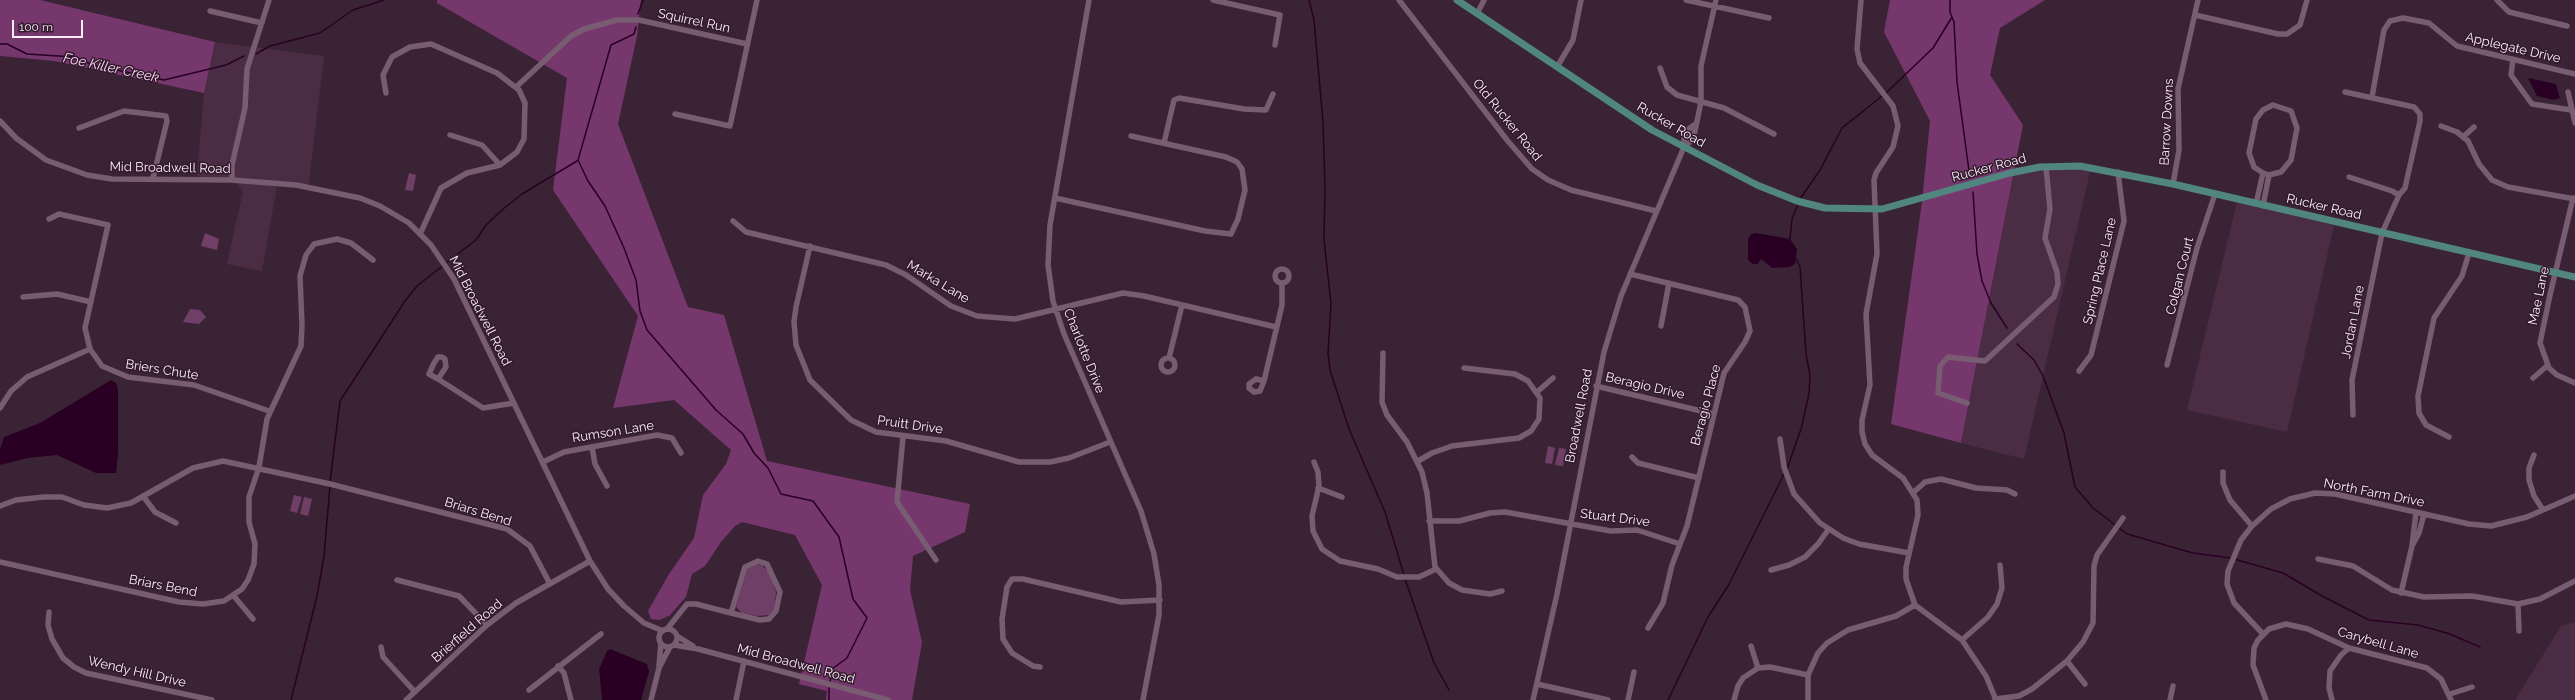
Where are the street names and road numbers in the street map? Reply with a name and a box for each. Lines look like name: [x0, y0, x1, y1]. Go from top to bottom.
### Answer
street label: Squirrel Run: [656, 6, 732, 36]
street label: Applegate Drive: [2464, 29, 2562, 67]
street label: Old Rucker Road: [1469, 76, 1545, 164]
street label: Barrow Downs: [2157, 78, 2177, 166]
street label: Rucker Road: [1634, 99, 1708, 151]
street label: Rucker Road: [1950, 151, 2028, 185]
street label: Mid Broadwell Road: [109, 159, 231, 177]
street label: Rucker Road: [2285, 191, 2363, 223]
street label: Spring Place Lane: [2080, 216, 2120, 326]
street label: Colgan Court: [2163, 236, 2197, 316]
street label: Mid Broadwell Road: [446, 254, 514, 368]
street label: Marka Lane: [904, 257, 972, 307]
street label: Mae Lane: [2525, 265, 2553, 327]
street label: Jordan Lane: [2338, 284, 2368, 360]
street label: Charlotte Drive: [1060, 306, 1108, 396]
street label: Briers Chute: [124, 357, 200, 383]
street label: Beragio Place: [1688, 363, 1724, 447]
street label: Broadwell Road: [1562, 368, 1596, 464]
street label: Beragio Drive: [1604, 369, 1686, 403]
street label: Pruitt Drive: [876, 413, 944, 437]
street label: Rumson Lane: [571, 418, 655, 446]
street label: North Farm Drive: [2322, 476, 2426, 510]
street label: Briars Bend: [443, 494, 513, 530]
street label: Stuart Drive: [1579, 506, 1651, 530]
street label: Briars Bend: [128, 572, 198, 600]
street label: Brierfield Road: [428, 596, 506, 666]
street label: Carybell Lane: [2336, 624, 2420, 662]
street label: Mid Broadwell Road: [736, 641, 856, 687]
street label: Wendy Hill Drive: [86, 653, 188, 691]

